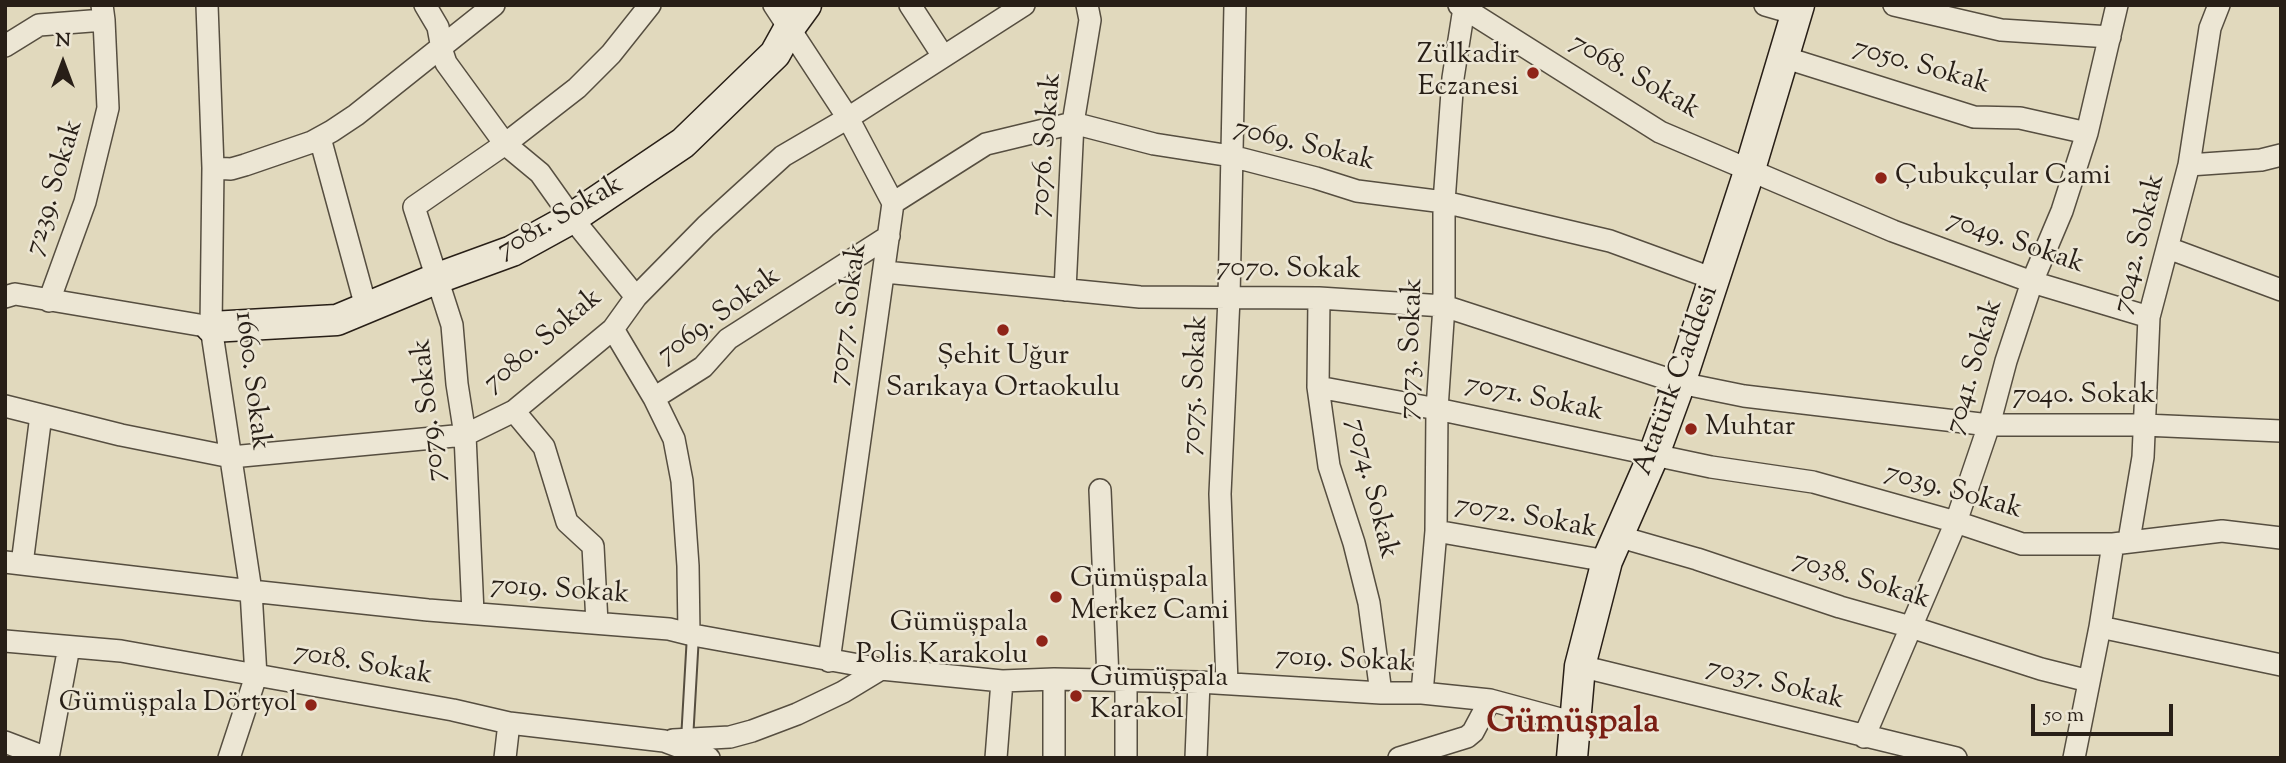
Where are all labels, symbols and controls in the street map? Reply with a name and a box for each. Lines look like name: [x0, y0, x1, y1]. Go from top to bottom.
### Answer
street label: 7068. Sokak: [1563, 27, 1705, 129]
north arrow: [28, 28, 98, 98]
text: N: [55, 28, 71, 55]
street label: 7050. Sokak: [1849, 33, 1993, 103]
place label: Zülkadir Eczanesi: [1417, 40, 1519, 106]
marker: Zülkadir Eczanesi: [1525, 65, 1541, 81]
street label: 7076. Sokak: [1025, 72, 1071, 218]
street label: 7069. Sokak: [1230, 113, 1378, 181]
street label: 7239. Sokak: [19, 116, 93, 260]
place label: Çubukçular Cami: [1895, 161, 2111, 195]
street label: 7081. Sokak: [492, 169, 630, 269]
marker: Çubukçular Cami: [1873, 170, 1889, 186]
street label: 7042. Sokak: [2107, 171, 2175, 317]
street label: 7049. Sokak: [1942, 205, 2088, 283]
street label: 7077. Sokak: [823, 241, 877, 387]
street label: 7070. Sokak: [1217, 253, 1361, 289]
street label: 7069. Sokak: [652, 261, 788, 373]
street label: 7073. Sokak: [1394, 277, 1432, 421]
street label: Atatürk Caddesi: [1628, 281, 1728, 481]
street label: 7080. Sokak: [478, 283, 610, 401]
street label: 7041. Sokak: [1940, 296, 2012, 438]
street label: 1660. Sokak: [225, 310, 275, 452]
street label: 7075. Sokak: [1177, 314, 1217, 456]
marker: Şehit Uğur Sarıkaya Ortaokulu: [995, 322, 1011, 338]
street label: 7079. Sokak: [407, 337, 455, 483]
place label: Şehit Uğur Sarıkaya Ortaokulu: [886, 341, 1120, 407]
street label: 7071. Sokak: [1462, 369, 1606, 431]
street label: 7040. Sokak: [2012, 380, 2156, 414]
place label: Muhtar: [1705, 412, 1795, 446]
street label: 7074. Sokak: [1336, 416, 1404, 562]
marker: Muhtar: [1683, 421, 1699, 437]
street label: 7039. Sokak: [1880, 457, 2026, 529]
street label: 7072. Sokak: [1452, 490, 1600, 548]
street label: 7038. Sokak: [1788, 545, 1934, 619]
place label: Gümüşpala Merkez Cami: [1070, 564, 1229, 630]
street label: 7019. Sokak: [489, 570, 631, 614]
marker: Gümüşpala Merkez Cami: [1048, 589, 1064, 605]
place label: Gümüşpala Polis Karakolu: [856, 608, 1028, 674]
marker: Gümüşpala Polis Karakolu: [1034, 633, 1050, 649]
street label: 7018. Sokak: [291, 637, 435, 695]
street label: 7019. Sokak: [1275, 642, 1415, 682]
street label: 7037. Sokak: [1703, 653, 1847, 719]
place label: Gümüşpala Karakol: [1090, 663, 1228, 729]
place label: Gümüşpala Dörtyol: [59, 688, 297, 722]
marker: Gümüşpala Karakol: [1068, 688, 1084, 704]
scale bar: [2034, 690, 2176, 734]
marker: Gümüşpala Dörtyol: [303, 697, 319, 713]
text: 50 m: [2044, 701, 2084, 731]
district label: Gümüşpala: [1487, 704, 1659, 746]

